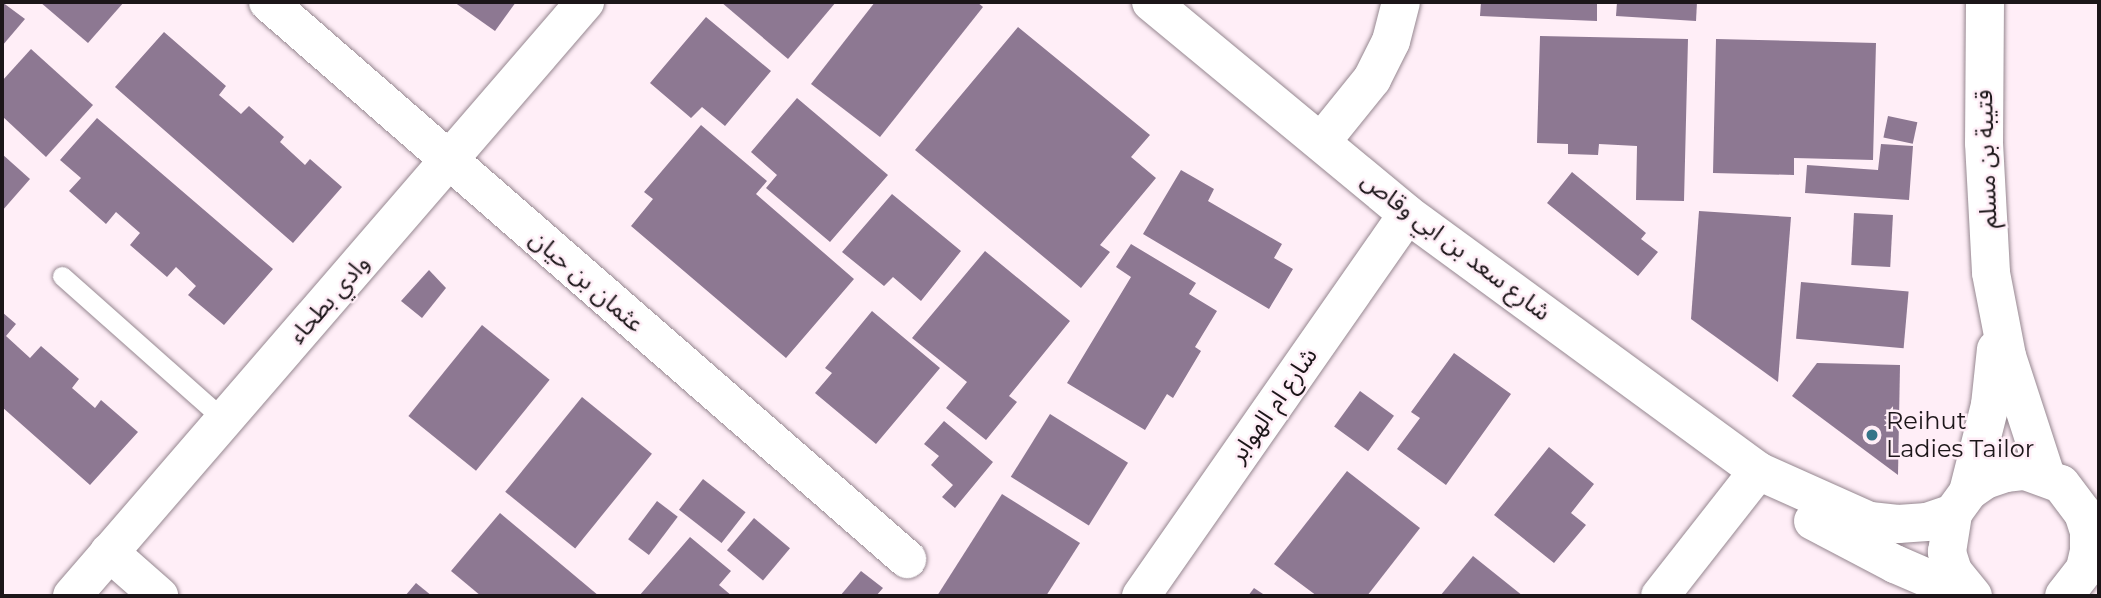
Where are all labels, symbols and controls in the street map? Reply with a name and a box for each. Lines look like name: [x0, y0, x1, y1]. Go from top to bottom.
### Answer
street label: قتيبة بن مسلم: [1969, 89, 2003, 229]
street label: شارع سعد بن ابي وقاص: [1356, 165, 1556, 327]
street label: عثمان بن حيان: [524, 224, 650, 338]
street label: وادي بطحاء: [283, 249, 375, 349]
street label: شارع ام الهوابر: [1223, 342, 1323, 468]
place label: Reihut Ladies Tailor: [1886, 407, 2034, 463]
marker: Reihut Ladies Tailor: [1864, 427, 1880, 443]

